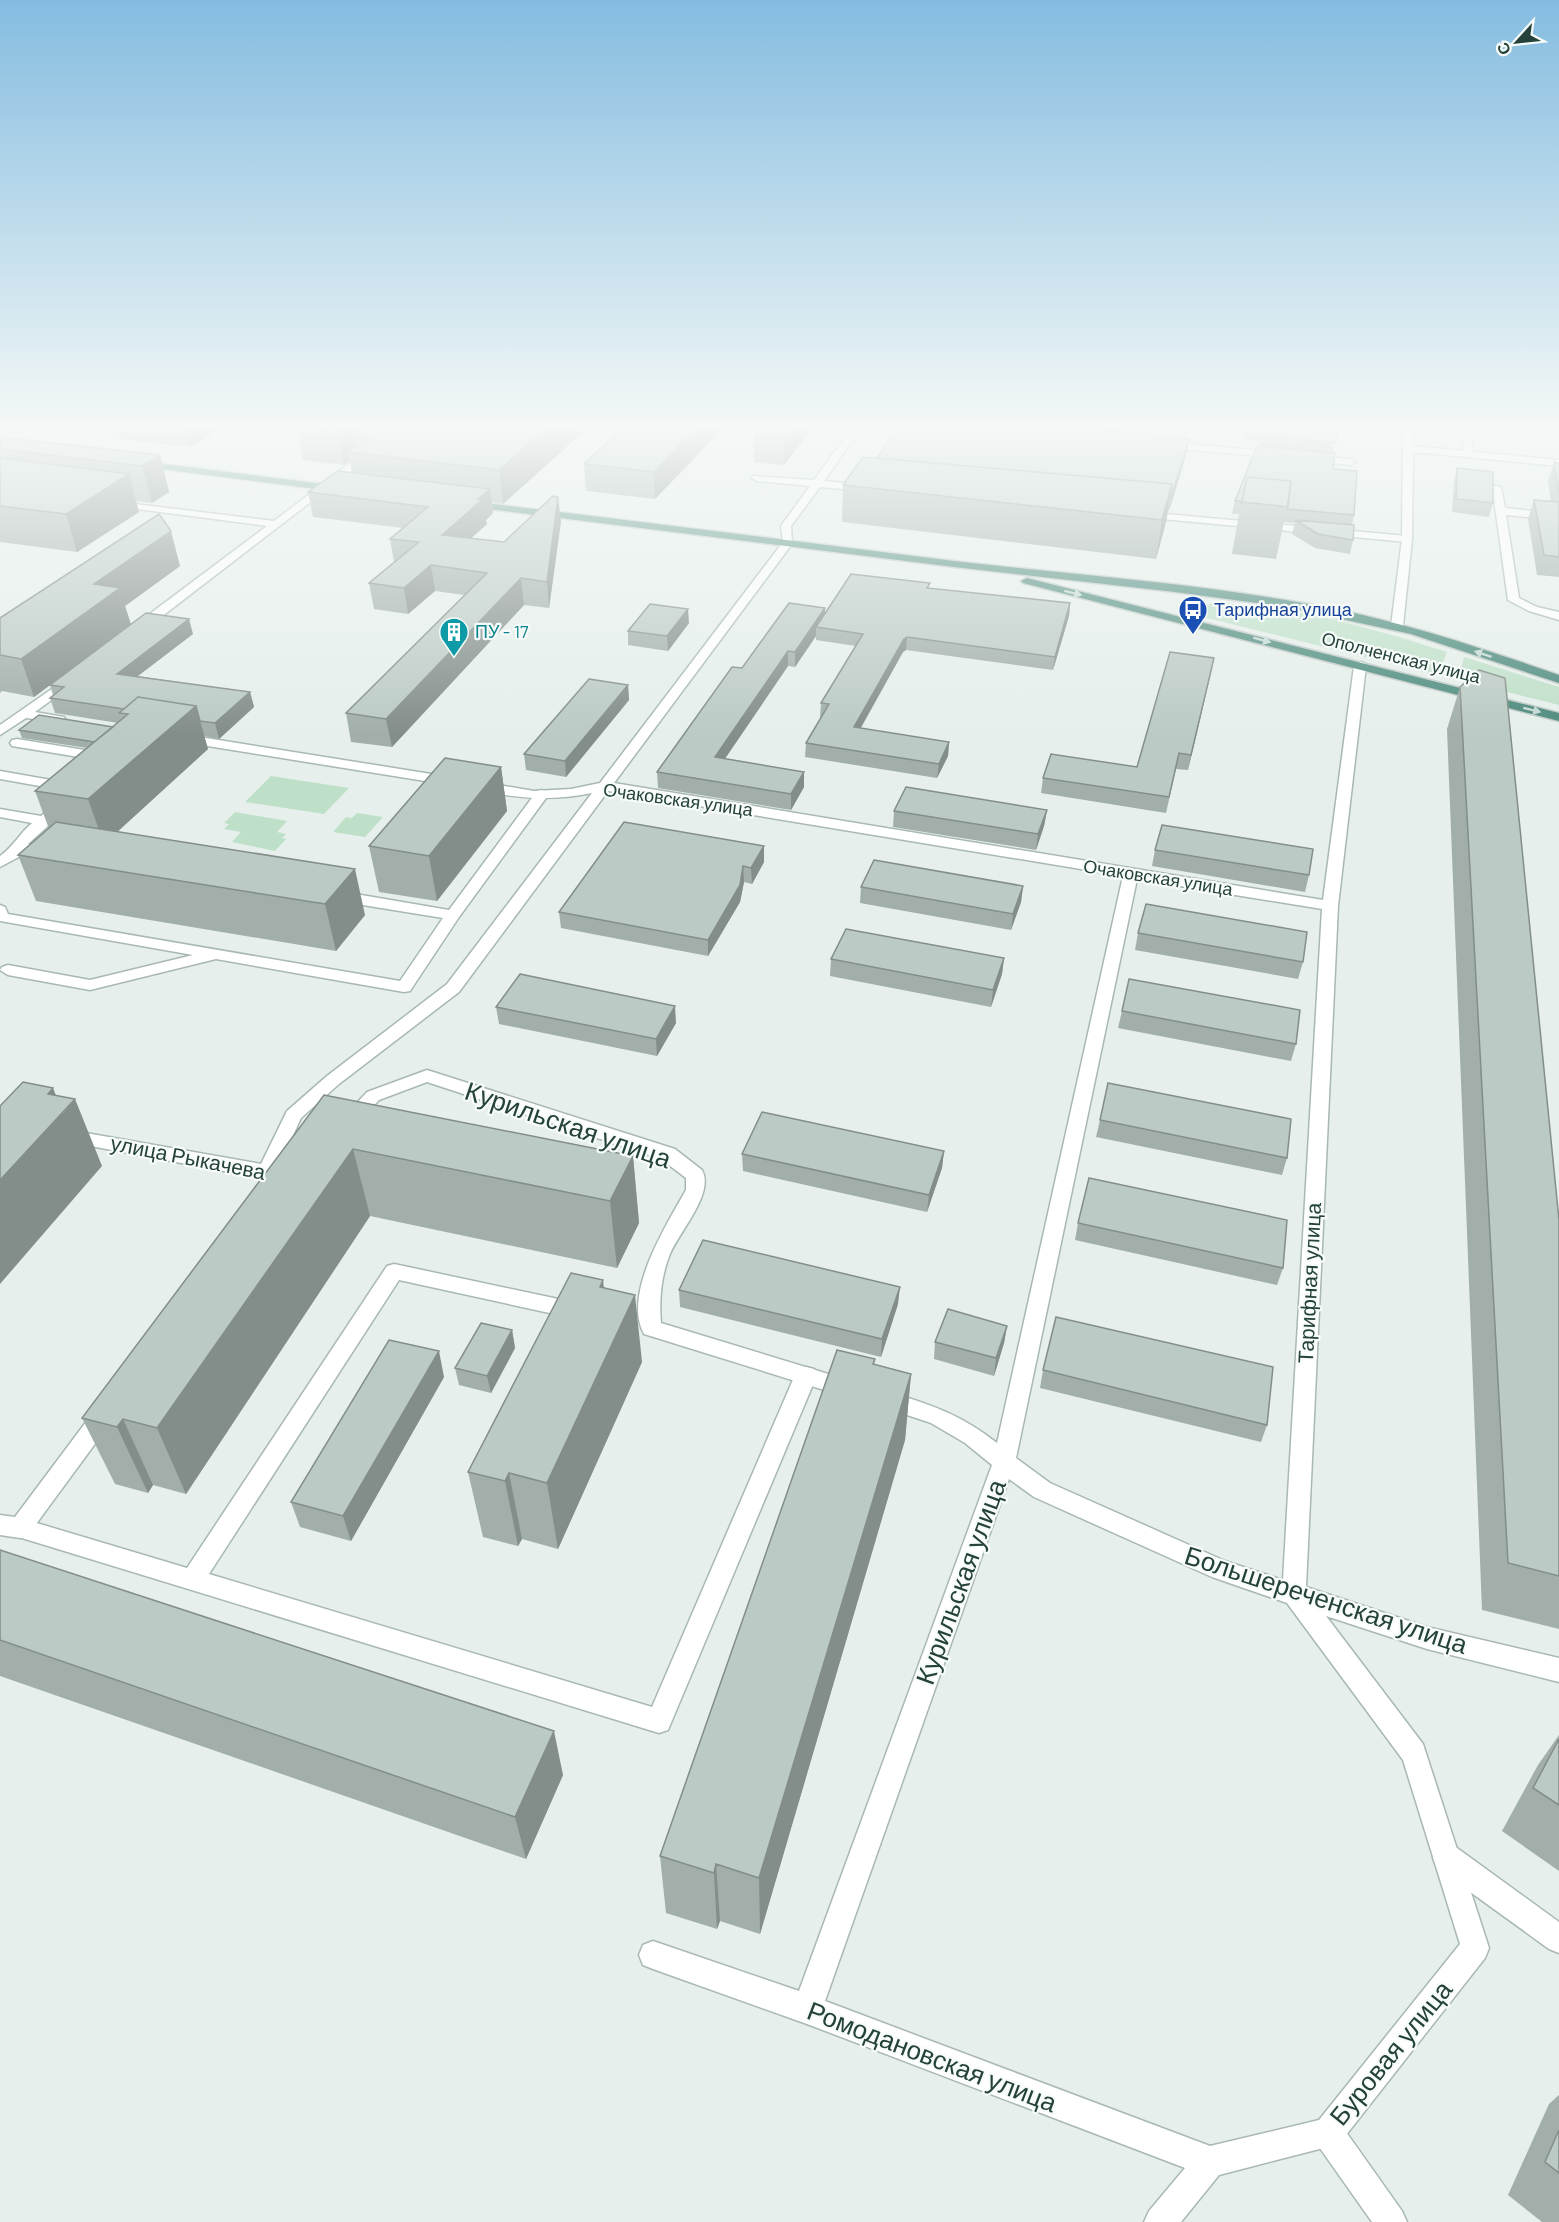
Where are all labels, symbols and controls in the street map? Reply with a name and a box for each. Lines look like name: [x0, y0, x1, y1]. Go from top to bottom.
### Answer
north arrow: [1487, 12, 1547, 72]
text: С: [1492, 39, 1514, 59]
one-way arrow: [1064, 588, 1082, 598]
bus stop icon: Тарифная улица: [1177, 594, 1209, 636]
place label: Тарифная улица: [1214, 598, 1353, 620]
building icon: ПУ - 17: [438, 616, 470, 658]
place label: ПУ - 17: [475, 620, 529, 642]
street label: Ополченская улица: [1320, 627, 1484, 688]
one-way arrow: [1253, 636, 1271, 645]
one-way arrow: [1474, 649, 1492, 658]
one-way arrow: [1523, 706, 1541, 715]
street label: Очаковская улица: [602, 778, 755, 821]
street label: Очаковская улица: [1082, 854, 1235, 900]
street label: Курильская улица: [461, 1074, 676, 1174]
street label: улица Рыкачева: [109, 1129, 268, 1184]
street label: Тарифная улица: [1292, 1202, 1325, 1364]
street label: Курильская улица: [908, 1474, 1011, 1688]
street label: Большереченская улица: [1181, 1538, 1472, 1659]
street label: Буровая улица: [1322, 1973, 1458, 2131]
street label: Ромодановская улица: [803, 1994, 1062, 2118]

